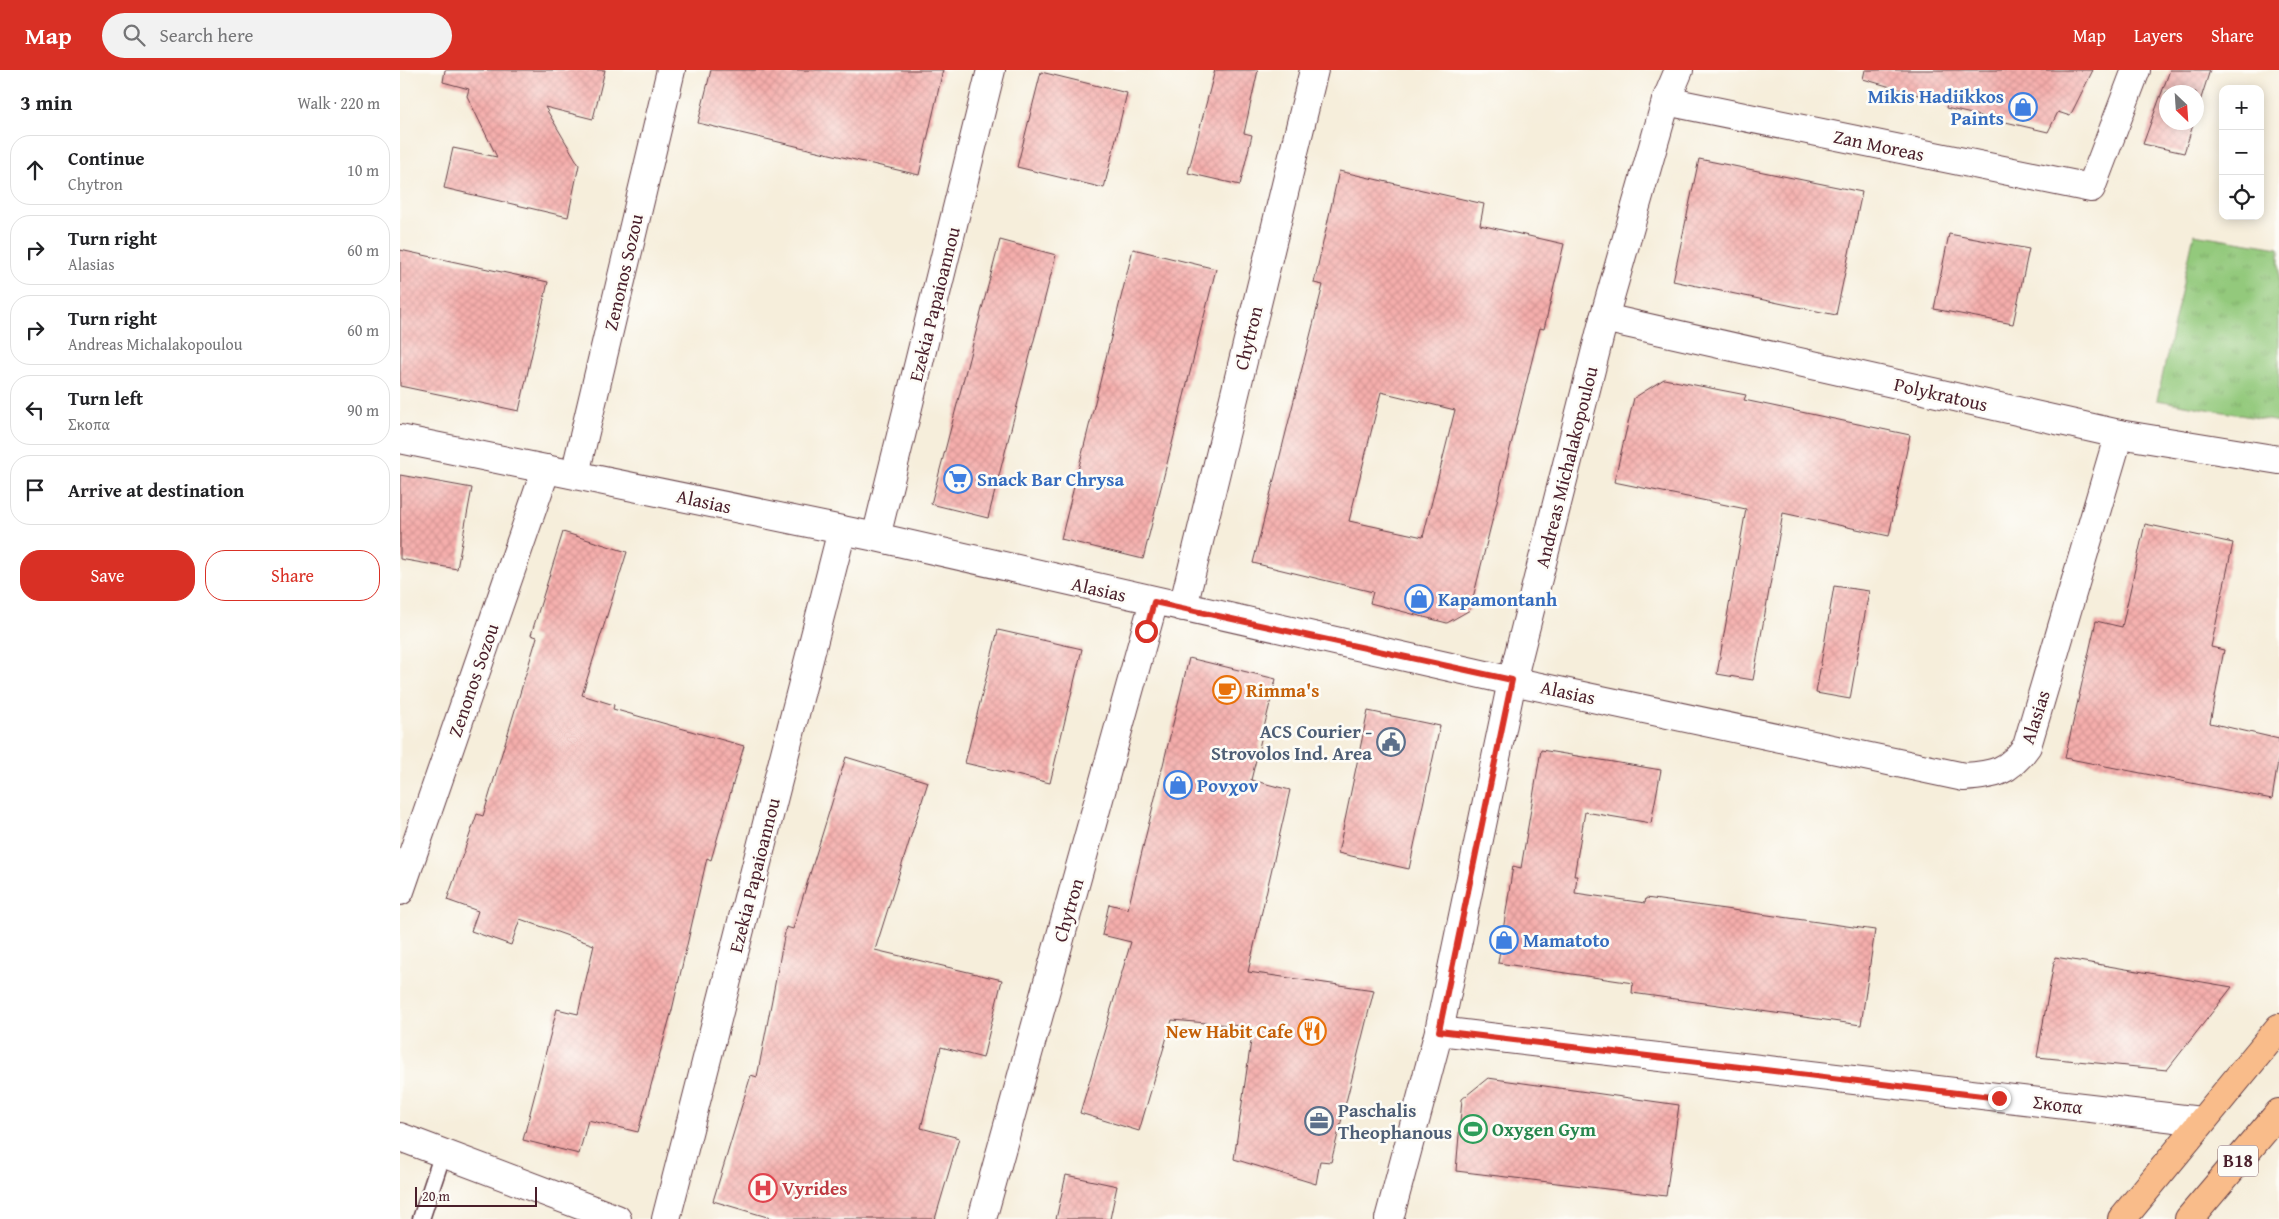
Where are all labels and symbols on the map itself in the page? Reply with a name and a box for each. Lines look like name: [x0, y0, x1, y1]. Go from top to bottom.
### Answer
place label: Mikis Hadiikkos Paints: [1868, 82, 2004, 132]
north arrow: [2159, 85, 2204, 130]
shop icon: Mikis Hadiikkos Paints: [2008, 92, 2038, 122]
street label: Zan Moreas: [1831, 122, 1927, 168]
street label: Zenonos Sozou: [596, 210, 650, 333]
street label: Ezekia Papaioannou: [901, 223, 967, 384]
street label: Chytron: [1227, 303, 1270, 373]
street label: Andreas Michalakopoulou: [1527, 362, 1605, 571]
street label: Polykratous: [1891, 370, 1991, 418]
supermarket icon: Snack Bar Chrysa: [943, 464, 973, 494]
place label: Snack Bar Chrysa: [977, 465, 1124, 493]
street label: Alasias: [674, 482, 734, 520]
street label: Alasias: [1069, 569, 1129, 609]
shop icon: Kapamontanh: [1404, 584, 1434, 614]
place label: Kapamontanh: [1438, 585, 1558, 613]
street label: Zenonos Sozou: [440, 619, 506, 741]
route start: [1135, 620, 1158, 643]
street label: Alasias: [1538, 673, 1598, 711]
cafe icon: Rimma's: [1212, 675, 1242, 705]
place label: Rimma's: [1246, 676, 1319, 704]
street label: Alasias: [2013, 686, 2057, 748]
place label: ACS Courier - Strovolos Ind. Area: [1211, 717, 1372, 767]
public building icon: ACS Courier - Strovolos Ind. Area: [1376, 727, 1406, 757]
shop icon: Ρονχον: [1163, 770, 1193, 800]
place label: Ρονχον: [1197, 771, 1258, 799]
street label: Ezekia Papaioannou: [721, 794, 787, 955]
street label: Chytron: [1046, 875, 1091, 945]
shop icon: Mamatoto: [1489, 925, 1519, 955]
place label: Mamatoto: [1523, 926, 1610, 954]
restaurant icon: New Habit Cafe: [1297, 1016, 1327, 1046]
place label: New Habit Cafe: [1166, 1017, 1293, 1045]
route end: [1988, 1087, 2011, 1110]
street label: Σκοπα: [2031, 1087, 2085, 1121]
place label: Paschalis Theophanous: [1338, 1096, 1452, 1146]
office icon: Paschalis Theophanous: [1304, 1106, 1334, 1136]
sports icon: Oxygen Gym: [1458, 1114, 1488, 1144]
place label: Oxygen Gym: [1492, 1115, 1597, 1143]
road number: B18: [2218, 1146, 2258, 1176]
hospital icon: Vyrides: [748, 1173, 778, 1203]
place label: Vyrides: [782, 1174, 847, 1202]
scale bar: [415, 1184, 538, 1207]

